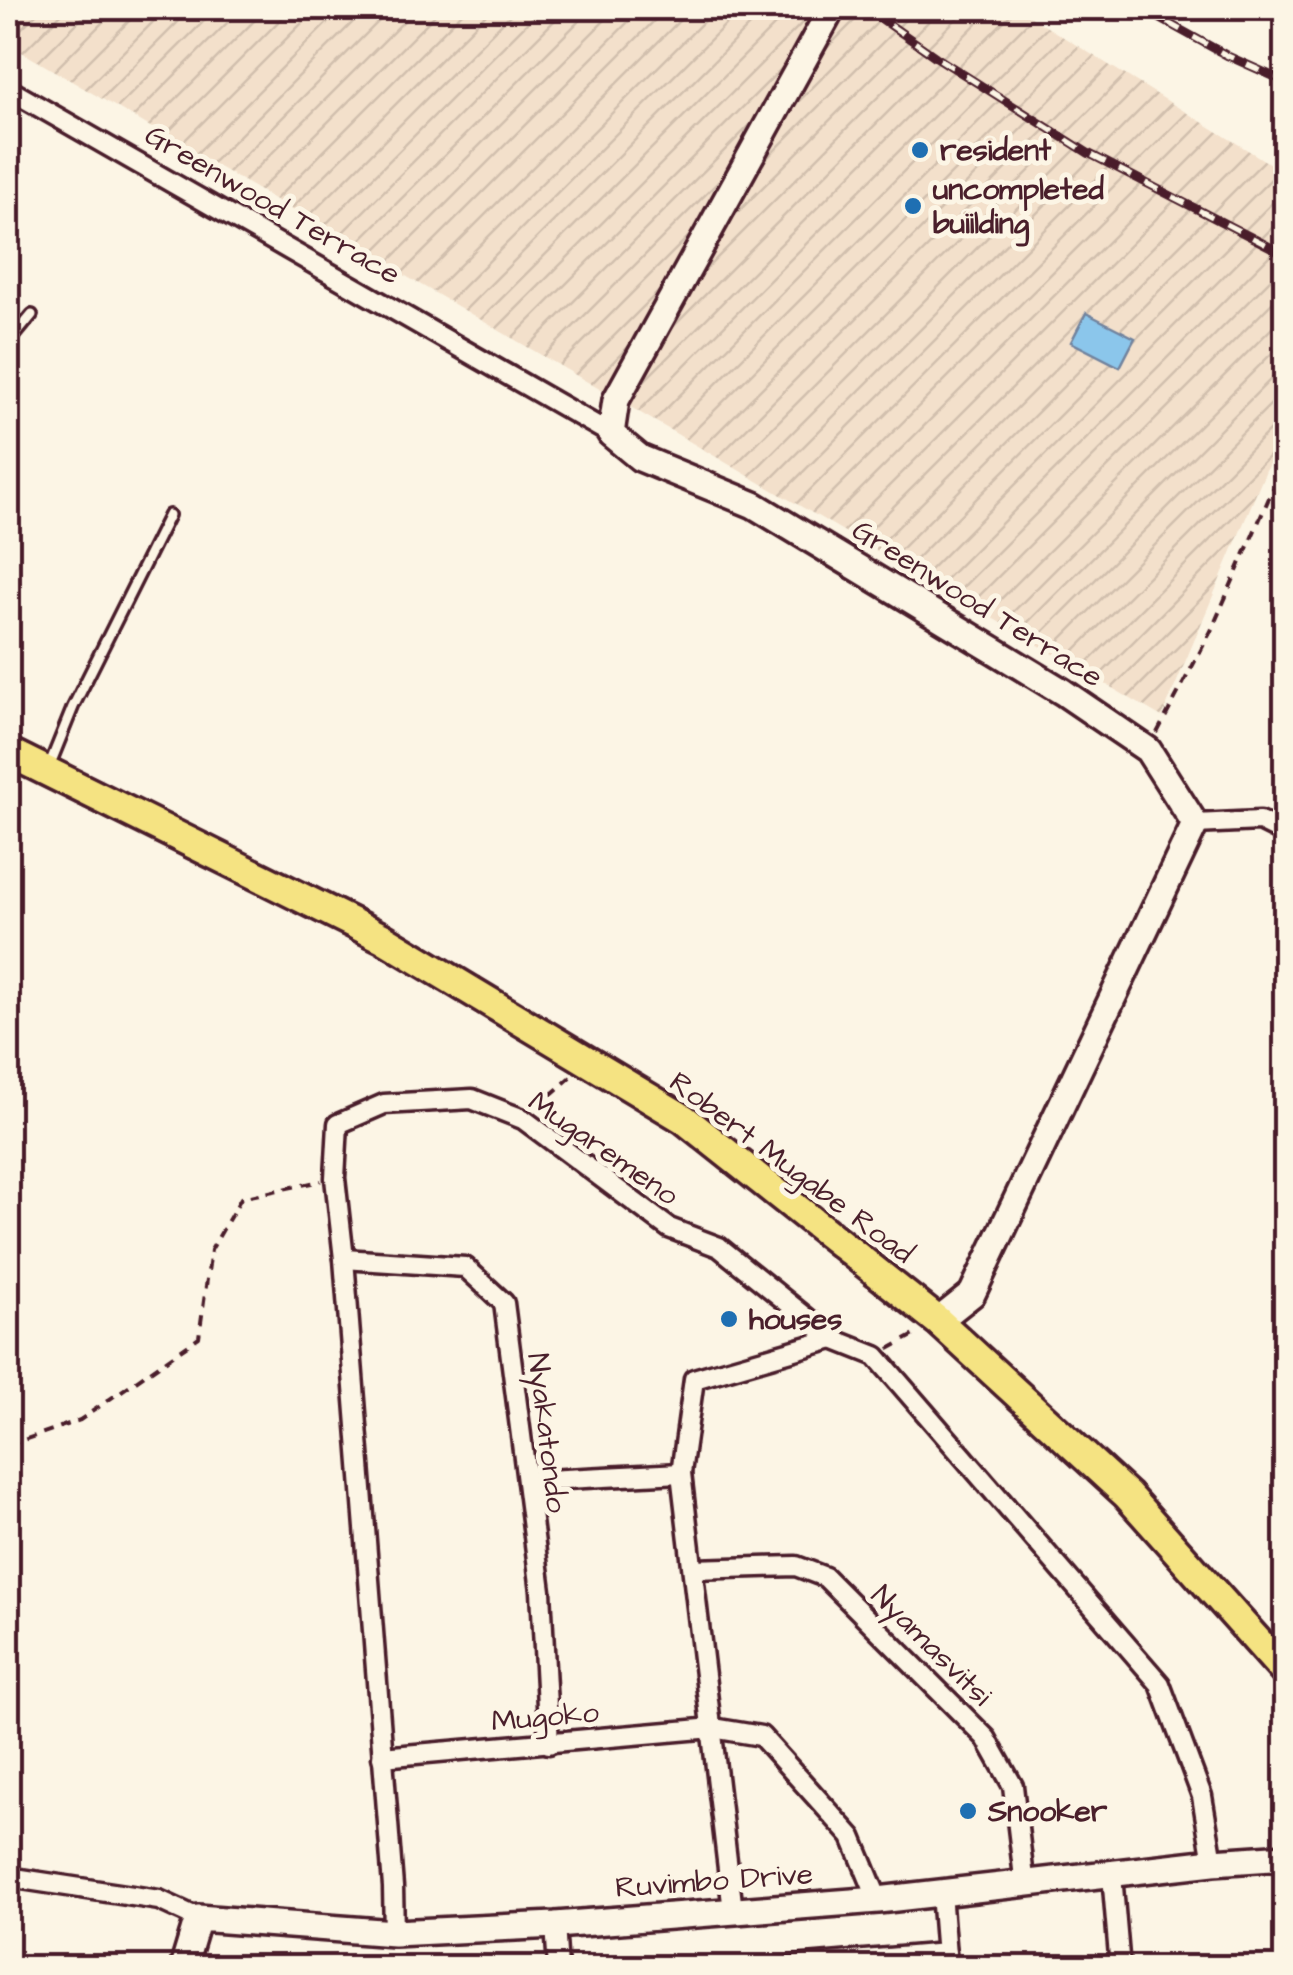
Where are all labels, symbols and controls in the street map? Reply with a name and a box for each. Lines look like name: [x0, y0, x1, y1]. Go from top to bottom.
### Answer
street label: Greenwood Terrace: [137, 115, 408, 295]
place label: resident: [940, 130, 1052, 172]
marker: resident: [909, 139, 931, 161]
place label: uncompleted buiilding: [932, 169, 1104, 247]
marker: uncompleted buiilding: [902, 195, 924, 217]
street label: Greenwood Terrace: [844, 510, 1111, 698]
street label: Robert Mugabe Road: [660, 1062, 923, 1275]
street label: Mugaremeno: [519, 1081, 687, 1217]
place label: houses: [749, 1299, 842, 1341]
marker: houses: [718, 1308, 740, 1330]
street label: Nyakatondo: [515, 1351, 578, 1516]
street label: Nyamasvitsi: [861, 1576, 1002, 1717]
street label: Mugoko: [490, 1691, 601, 1744]
place label: Snooker: [987, 1791, 1108, 1833]
marker: Snooker: [957, 1800, 979, 1822]
street label: Ruvimbo Drive: [614, 1853, 814, 1909]

